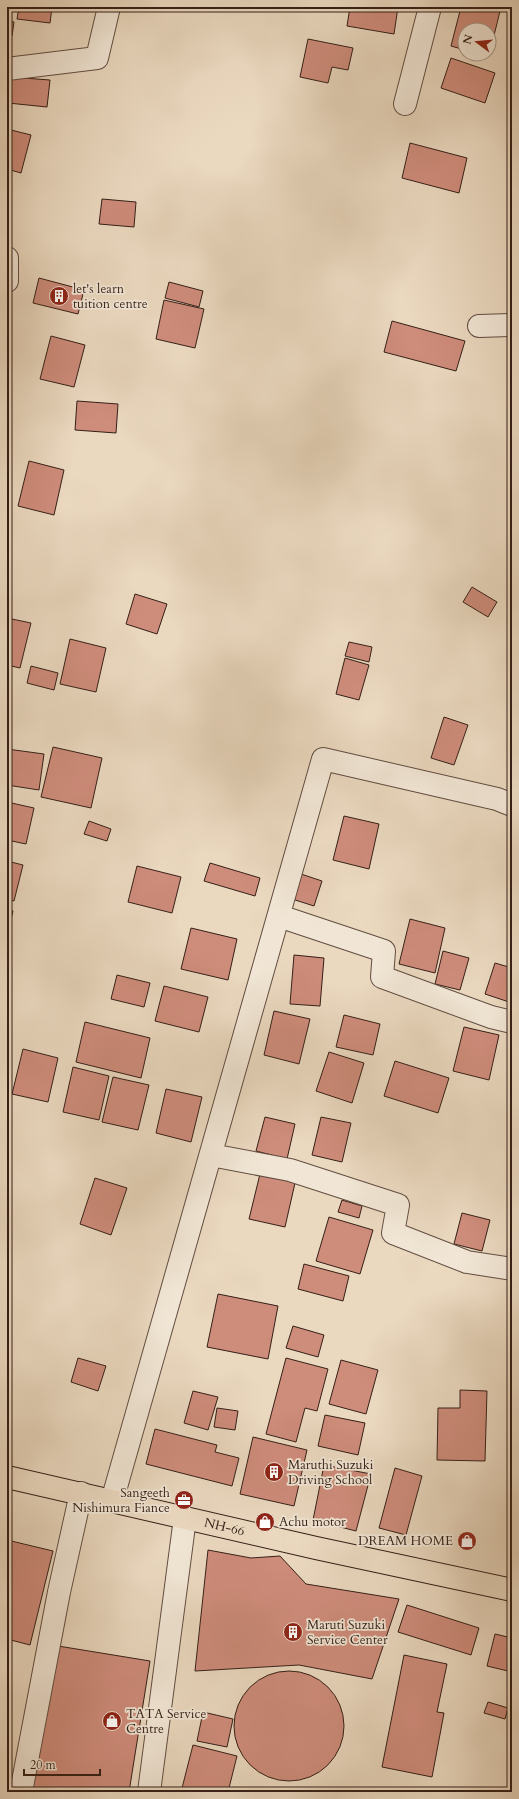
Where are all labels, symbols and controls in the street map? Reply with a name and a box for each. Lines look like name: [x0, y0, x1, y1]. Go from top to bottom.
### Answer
north arrow: [457, 22, 497, 62]
text: N: [459, 32, 477, 46]
place label: let's learn tuition centre: [73, 280, 148, 313]
building icon: let's learn tuition centre: [48, 285, 70, 307]
place label: Maruthi Suzuki Driving School: [288, 1456, 374, 1489]
building icon: Maruthi Suzuki Driving School: [263, 1461, 285, 1483]
place label: Sangeeth Nishimura Fiance: [72, 1484, 170, 1517]
office icon: Sangeeth Nishimura Fiance: [173, 1489, 195, 1511]
shop icon: Achu motor: [254, 1511, 276, 1533]
place label: Achu motor: [279, 1513, 346, 1531]
street label: NH-66: [202, 1514, 247, 1540]
shop icon: DREAM HOME: [456, 1530, 478, 1552]
place label: DREAM HOME: [358, 1532, 453, 1550]
place label: Maruti Suzuki Service Center: [307, 1616, 388, 1649]
building icon: Maruti Suzuki Service Center: [282, 1621, 304, 1643]
place label: TATA Service Centre: [126, 1705, 206, 1738]
shop icon: TATA Service Centre: [101, 1710, 123, 1732]
scale bar: [24, 1751, 100, 1777]
text: 20 m: [30, 1757, 57, 1773]

